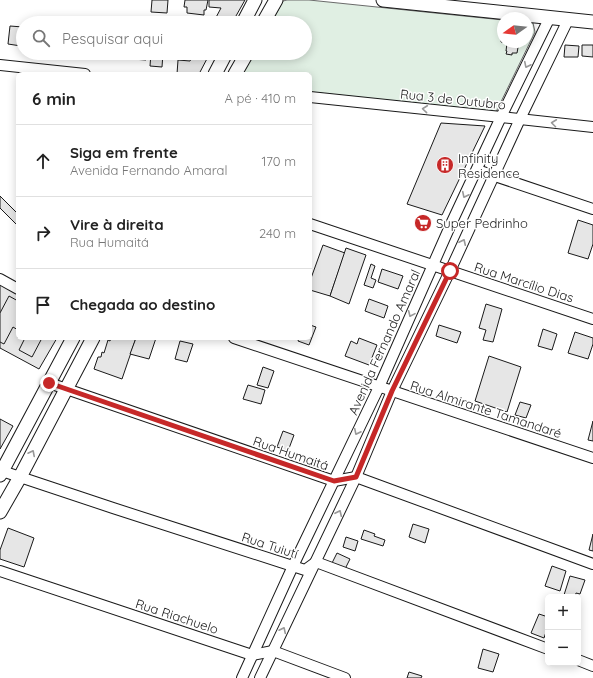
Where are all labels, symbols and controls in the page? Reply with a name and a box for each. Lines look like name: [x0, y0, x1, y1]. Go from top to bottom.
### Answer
north arrow: [497, 12, 533, 48]
search box: [16, 16, 312, 60]
icon: search: [30, 27, 52, 49]
text: Pesquisar aqui: [62, 29, 163, 48]
one-way arrow: [524, 61, 531, 68]
street label: Rua 3 de Outubro: [399, 85, 507, 113]
text: 6 min: [32, 88, 76, 109]
text: A pé · 410 m: [224, 90, 296, 106]
one-way arrow: [422, 105, 428, 114]
one-way arrow: [551, 118, 557, 127]
text: Siga em frente: [70, 143, 178, 162]
icon: ahead: [32, 150, 54, 172]
place label: Infinity Residence: [458, 150, 520, 181]
text: 170 m: [261, 153, 296, 169]
building icon: Infinity Residence: [435, 155, 455, 175]
text: Avenida Fernando Amaral: [70, 162, 227, 178]
one-way arrow: [462, 191, 470, 199]
supermarket icon: Super Pedrinho: [413, 213, 433, 233]
text: Vire à direita: [70, 215, 164, 234]
place label: Super Pedrinho: [436, 215, 528, 231]
icon: right: [32, 222, 54, 244]
text: 240 m: [259, 225, 296, 241]
text: Rua Humaitá: [70, 234, 149, 250]
one-way arrow: [458, 239, 466, 246]
street label: Rua Marcílio Dias: [472, 258, 576, 306]
route start: [441, 262, 459, 280]
street label: Avenida Fernando Amaral: [345, 267, 423, 417]
icon: arrive: [32, 294, 54, 316]
text: Chegada ao destino: [70, 295, 215, 314]
one-way arrow: [408, 310, 416, 317]
route end: [40, 374, 58, 392]
street label: Rua Almirante Tamandaré: [408, 377, 564, 441]
one-way arrow: [354, 428, 362, 435]
street label: Rua Humaitá: [251, 433, 331, 473]
one-way arrow: [27, 450, 35, 458]
one-way arrow: [334, 509, 342, 517]
street label: Rua Tuiutí: [240, 528, 300, 562]
map controls: [545, 594, 581, 666]
button: +: [545, 594, 581, 630]
street label: Rua Riachuelo: [133, 595, 221, 637]
one-way arrow: [278, 627, 286, 634]
button: −: [545, 630, 581, 666]

